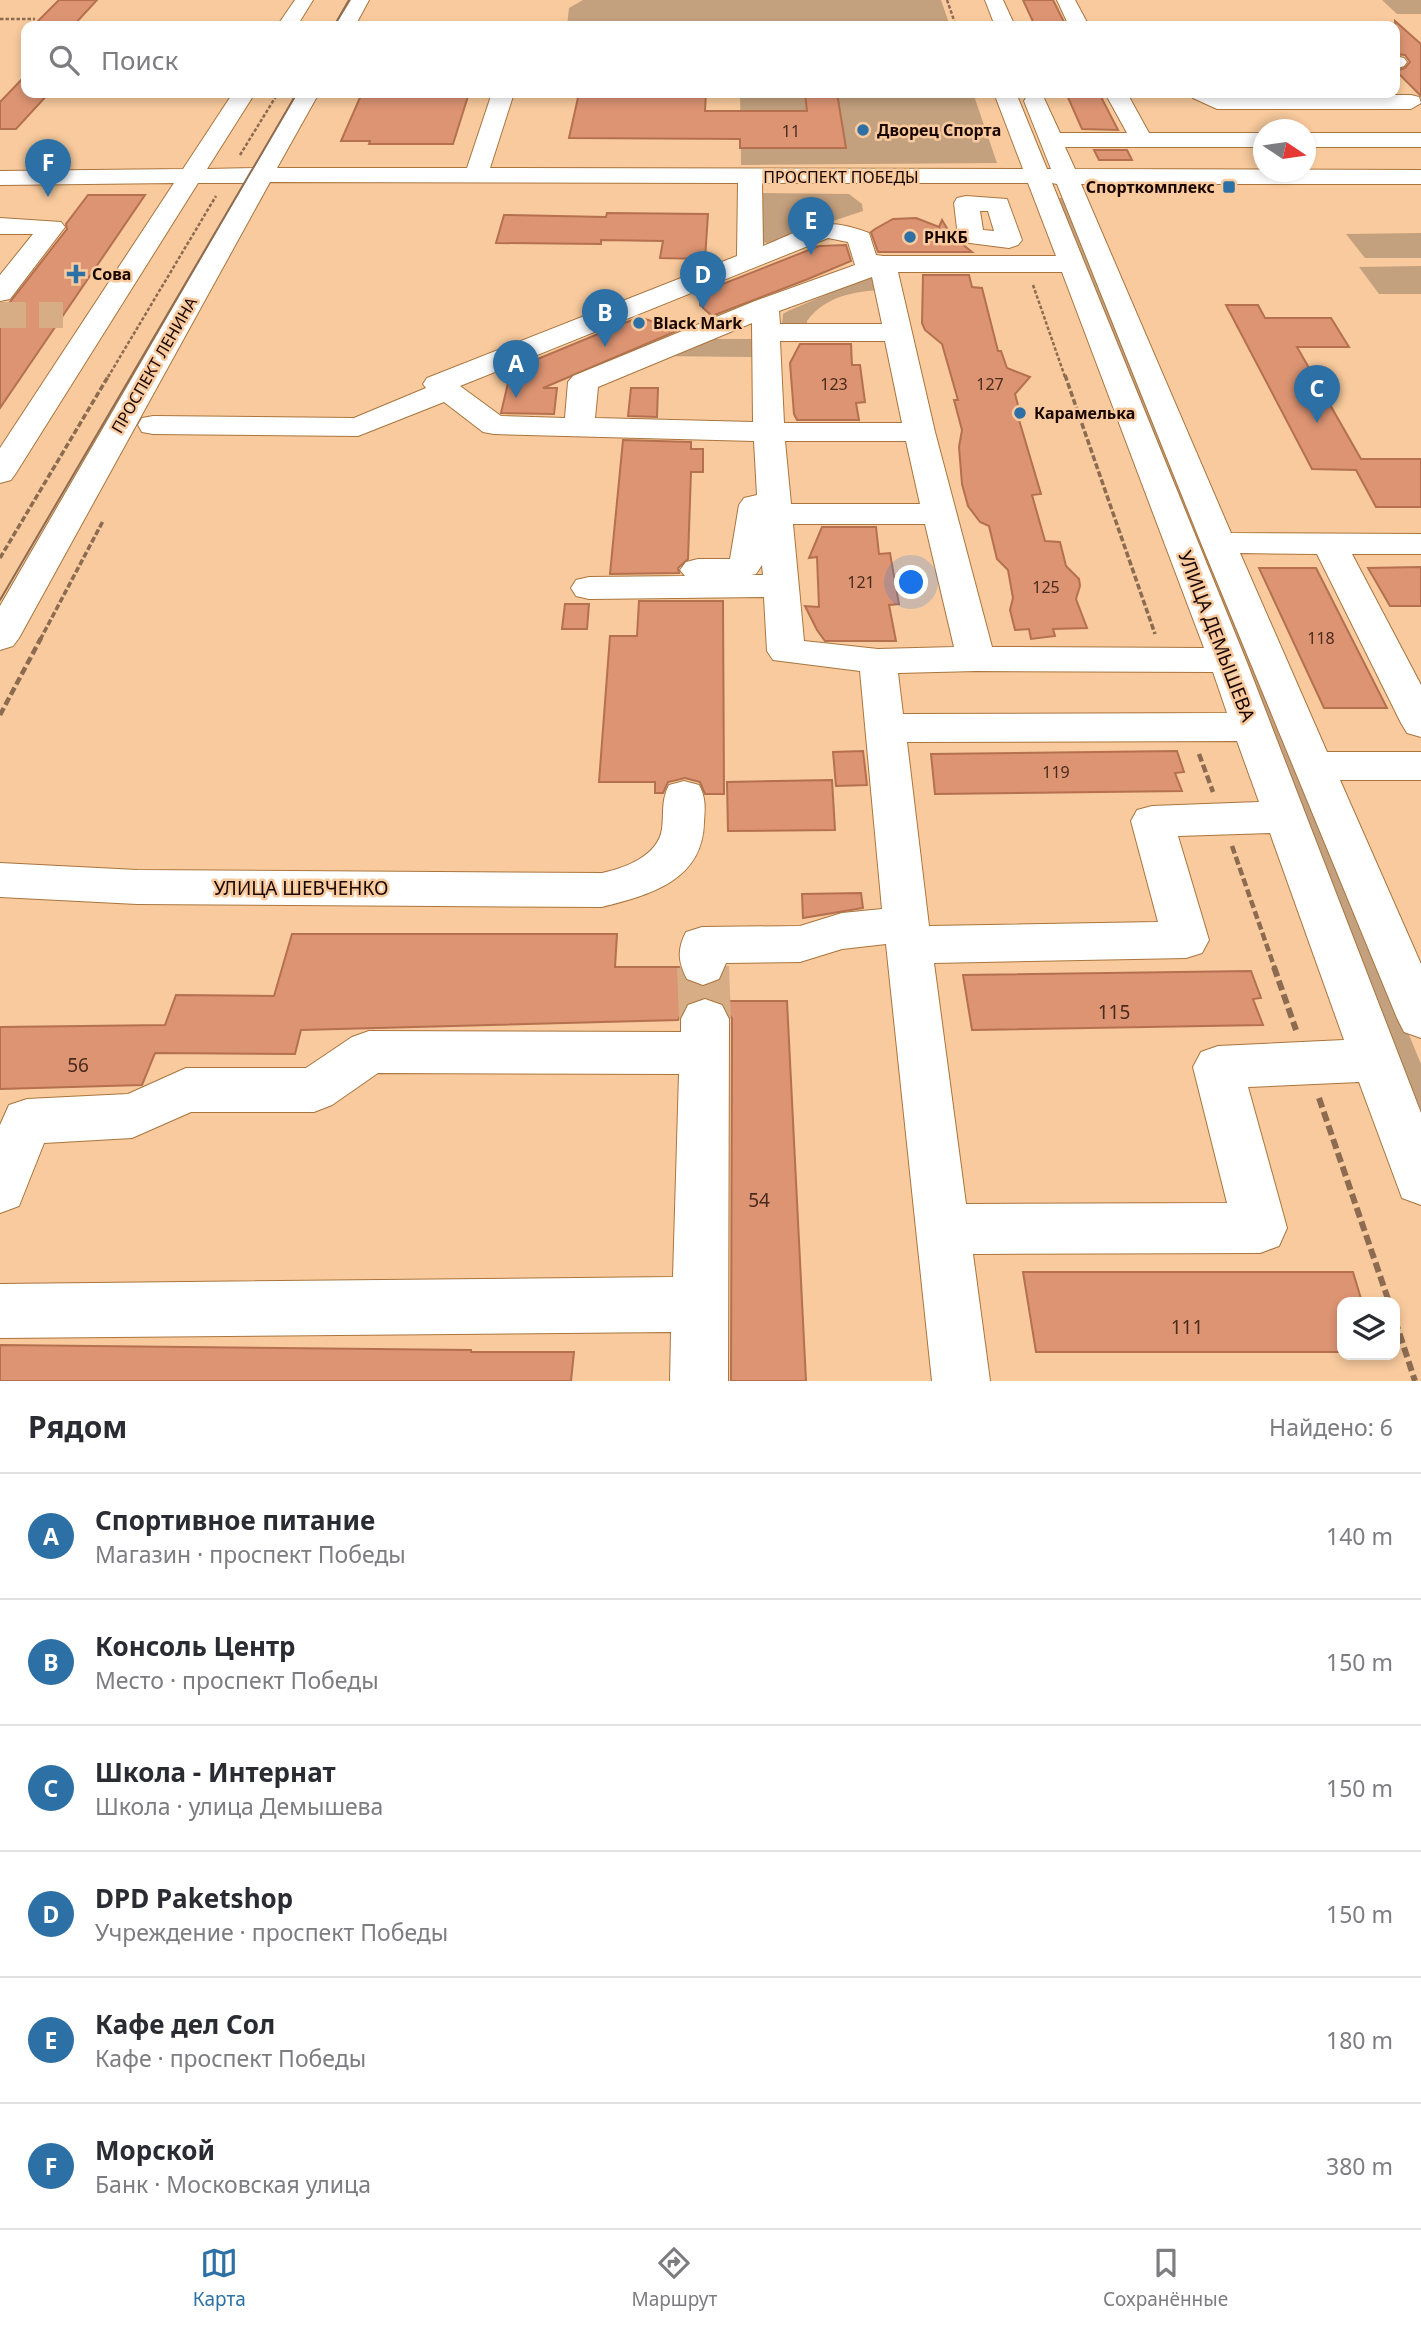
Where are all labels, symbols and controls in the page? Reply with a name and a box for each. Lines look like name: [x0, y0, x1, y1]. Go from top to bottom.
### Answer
search box: [21, 21, 1400, 98]
icon: search: [45, 41, 83, 79]
text: Поиск: [101, 42, 178, 78]
place label: Дворец Спорта: [877, 119, 1001, 141]
north arrow: [1253, 119, 1316, 182]
house number: 11: [782, 120, 800, 142]
marker: Дворец Спорта: [855, 122, 871, 138]
pin: F: [25, 139, 71, 197]
street label: ПРОСПЕКТ ПОБЕДЫ: [763, 166, 919, 188]
place label: Спорткомплекс: [1086, 176, 1215, 198]
marker: Спорткомплекс: [1221, 179, 1237, 195]
pin: E: [788, 197, 834, 255]
place label: РНКБ: [924, 226, 968, 248]
marker: РНКБ: [902, 229, 918, 245]
pin: D: [680, 251, 726, 309]
place label: Сова: [92, 263, 131, 285]
marker: Сова: [66, 264, 86, 284]
pin: B: [582, 289, 628, 347]
street label: ПРОСПЕКТ ЛЕНИНА: [106, 292, 202, 437]
place label: Black Mark: [653, 312, 742, 334]
marker: Black Mark: [631, 315, 647, 331]
pin: A: [493, 340, 539, 398]
pin: C: [1294, 365, 1340, 423]
house number: 123: [820, 373, 848, 395]
house number: 127: [976, 373, 1004, 395]
place label: Карамелька: [1034, 402, 1135, 424]
marker: Карамелька: [1012, 405, 1028, 421]
street label: УЛИЦА ДЕМЫШЕВА: [1172, 547, 1262, 726]
your location: [894, 565, 928, 599]
house number: 121: [847, 571, 875, 593]
house number: 125: [1032, 576, 1060, 598]
house number: 118: [1307, 627, 1335, 649]
house number: 119: [1042, 761, 1070, 783]
street label: УЛИЦА ШЕВЧЕНКО: [214, 875, 388, 901]
house number: 115: [1098, 999, 1130, 1025]
house number: 56: [67, 1052, 89, 1078]
house number: 54: [748, 1187, 770, 1213]
map controls: [1337, 1297, 1400, 1360]
button: layers: [1337, 1297, 1400, 1360]
house number: 111: [1171, 1314, 1203, 1340]
text: Рядом: [28, 1406, 127, 1447]
text: Найдено: 6: [1269, 1411, 1393, 1443]
text: Спортивное питание: [95, 1502, 375, 1538]
text: A: [43, 1520, 59, 1552]
text: 140 m: [1326, 1520, 1393, 1552]
text: Магазин · проспект Победы: [95, 1538, 406, 1570]
text: Консоль Центр: [95, 1628, 296, 1664]
text: B: [43, 1646, 59, 1678]
text: 150 m: [1326, 1646, 1393, 1678]
text: Место · проспект Победы: [95, 1664, 379, 1696]
text: Школа - Интернат: [95, 1754, 336, 1790]
text: C: [44, 1772, 58, 1804]
text: 150 m: [1326, 1772, 1393, 1804]
text: Школа · улица Демышева: [95, 1790, 383, 1822]
text: DPD Paketshop: [95, 1880, 293, 1916]
text: D: [43, 1898, 59, 1930]
text: 150 m: [1326, 1898, 1393, 1930]
text: Учреждение · проспект Победы: [95, 1916, 448, 1948]
text: Кафе дел Сол: [95, 2006, 275, 2042]
text: E: [45, 2024, 57, 2056]
text: 180 m: [1326, 2024, 1393, 2056]
text: Кафе · проспект Победы: [95, 2042, 366, 2074]
text: Морской: [95, 2132, 215, 2168]
text: F: [45, 2150, 57, 2182]
text: 380 m: [1326, 2150, 1393, 2182]
text: Банк · Московская улица: [95, 2168, 371, 2200]
tab: Карта: [193, 2244, 246, 2312]
tab: Маршрут: [631, 2244, 717, 2312]
tab: Сохранённые: [1103, 2244, 1228, 2312]

